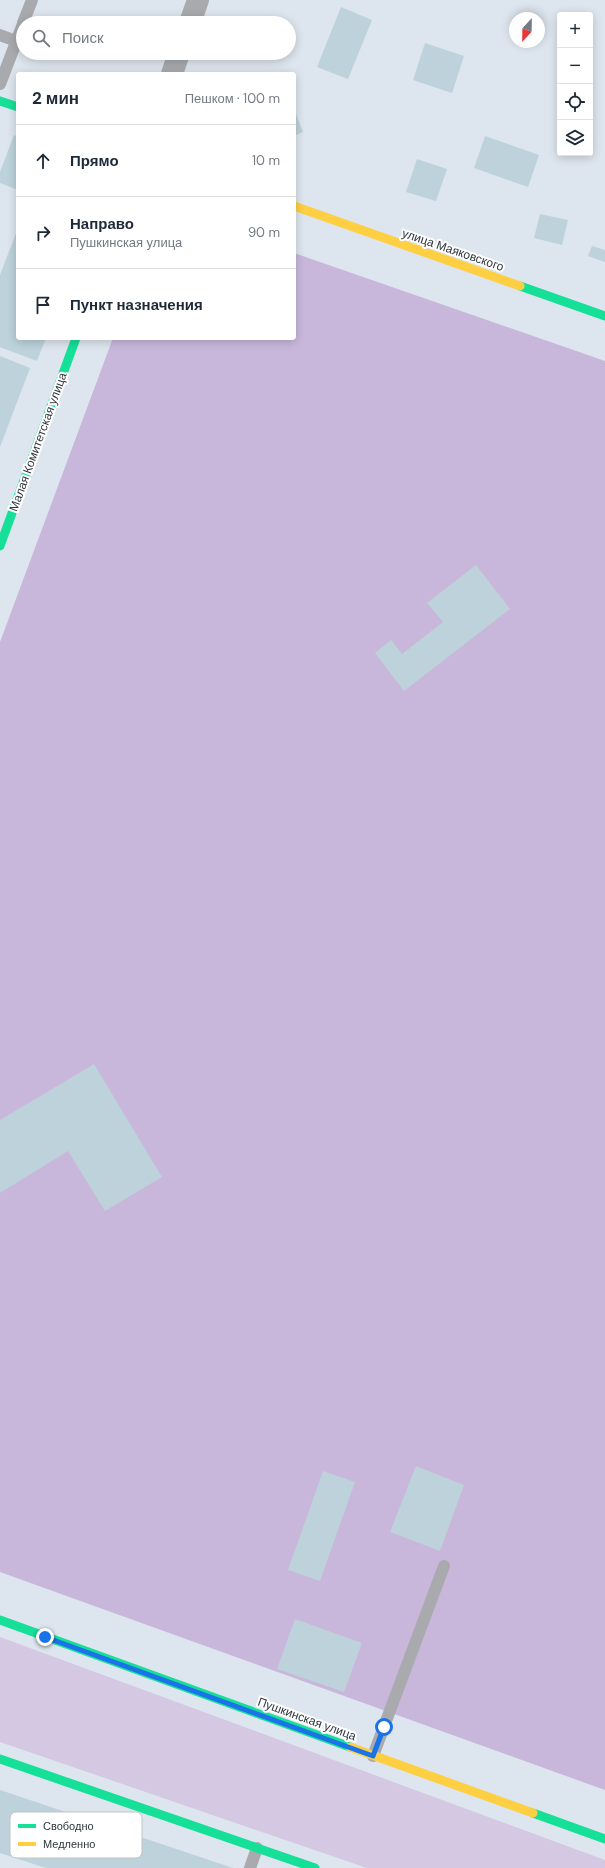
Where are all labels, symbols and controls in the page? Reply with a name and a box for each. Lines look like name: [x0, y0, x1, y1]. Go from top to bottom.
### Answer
north arrow: [509, 12, 545, 48]
map controls: [557, 12, 593, 156]
button: +: [557, 12, 593, 48]
search box: [16, 16, 296, 60]
icon: search: [30, 27, 52, 49]
text: Поиск: [62, 28, 104, 48]
button: −: [557, 48, 593, 84]
button: locate: [557, 84, 593, 120]
text: 2 мин: [32, 87, 79, 109]
text: Пешком · 100 m: [185, 90, 280, 107]
button: layers: [557, 120, 593, 156]
icon: ahead: [32, 150, 54, 172]
text: Прямо: [70, 151, 119, 171]
text: 10 m: [252, 152, 280, 169]
text: Направо: [70, 214, 134, 234]
icon: right: [32, 222, 54, 244]
text: 90 m: [248, 224, 280, 241]
street label: улица Маяковского: [400, 225, 506, 275]
text: Пушкинская улица: [70, 234, 182, 251]
icon: arrive: [32, 294, 54, 316]
text: Пункт назначения: [70, 295, 203, 315]
street label: Малая Комитетская улица: [5, 370, 71, 514]
route end: [36, 1628, 54, 1646]
street label: Пушкинская улица: [256, 1694, 359, 1744]
route start: [375, 1718, 393, 1736]
legend: [10, 1812, 142, 1858]
text: Свободно: [43, 1819, 94, 1833]
text: Медленно: [43, 1837, 95, 1851]

